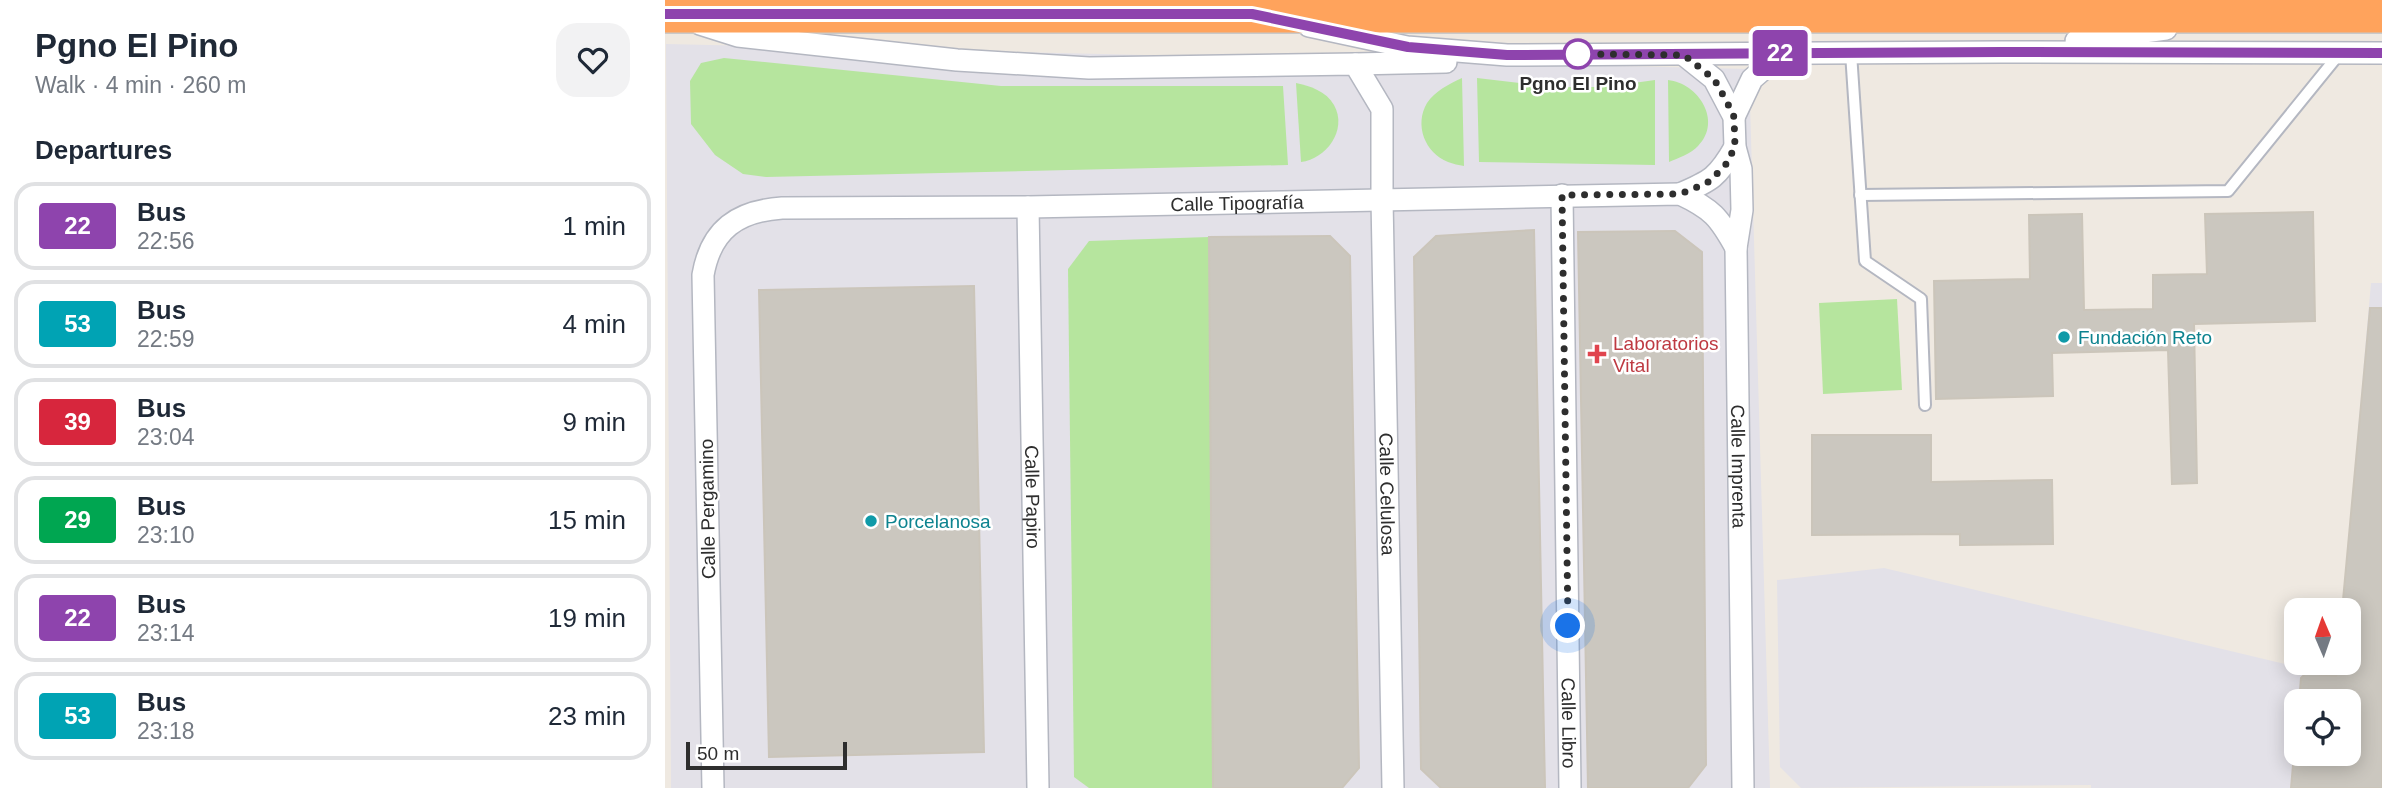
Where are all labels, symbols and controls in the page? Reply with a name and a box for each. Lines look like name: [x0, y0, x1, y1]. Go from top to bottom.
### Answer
button: heart: [556, 23, 630, 97]
text: Pgno El Pino: [35, 27, 239, 64]
line badge: 22: [1749, 30, 1811, 76]
marker: Pgno El Pino: [1563, 39, 1593, 69]
text: 22: [1767, 39, 1793, 66]
text: Walk · 4 min · 260 m: [35, 72, 246, 98]
place label: Pgno El Pino: [1519, 73, 1637, 94]
text: Departures: [35, 135, 172, 165]
street label: Calle Tipografía: [1170, 191, 1304, 215]
text: Bus: [137, 197, 186, 227]
text: 1 min: [562, 211, 626, 241]
text: 22: [64, 212, 91, 239]
text: 22:56: [137, 228, 195, 254]
text: Bus: [137, 295, 186, 325]
text: 4 min: [562, 309, 626, 339]
text: 53: [64, 310, 91, 337]
text: 22:59: [137, 326, 195, 352]
place label: Fundación Reto: [2078, 327, 2212, 348]
marker: Fundación Reto: [2056, 329, 2072, 345]
place label: Laboratorios Vital: [1613, 333, 1719, 376]
marker: Laboratorios Vital: [1587, 344, 1607, 364]
text: Bus: [137, 393, 186, 423]
street label: Calle Imprenta: [1727, 404, 1750, 529]
text: 9 min: [562, 407, 626, 437]
text: 39: [64, 408, 91, 435]
text: 23:04: [137, 424, 195, 450]
street label: Calle Celulosa: [1375, 433, 1399, 556]
street label: Calle Pergamino: [696, 439, 719, 579]
street label: Calle Papiro: [1021, 445, 1044, 549]
text: Bus: [137, 491, 186, 521]
text: 15 min: [548, 505, 626, 535]
text: 29: [64, 506, 91, 533]
place label: Porcelanosa: [885, 511, 991, 532]
marker: Porcelanosa: [863, 513, 879, 529]
text: 23:10: [137, 522, 195, 548]
text: Bus: [137, 589, 186, 619]
north arrow: [2284, 598, 2361, 676]
map controls: [2284, 598, 2361, 766]
text: 19 min: [548, 603, 626, 633]
text: 22: [64, 604, 91, 631]
your location: [1550, 608, 1585, 643]
text: 23:14: [137, 620, 195, 646]
street label: Calle Libro: [1558, 677, 1580, 769]
text: Bus: [137, 687, 186, 717]
button: locate: [2284, 689, 2361, 766]
text: 23 min: [548, 701, 626, 731]
text: 53: [64, 702, 91, 729]
text: 23:18: [137, 718, 195, 744]
scale bar: [686, 739, 847, 771]
text: 50 m: [697, 743, 739, 764]

